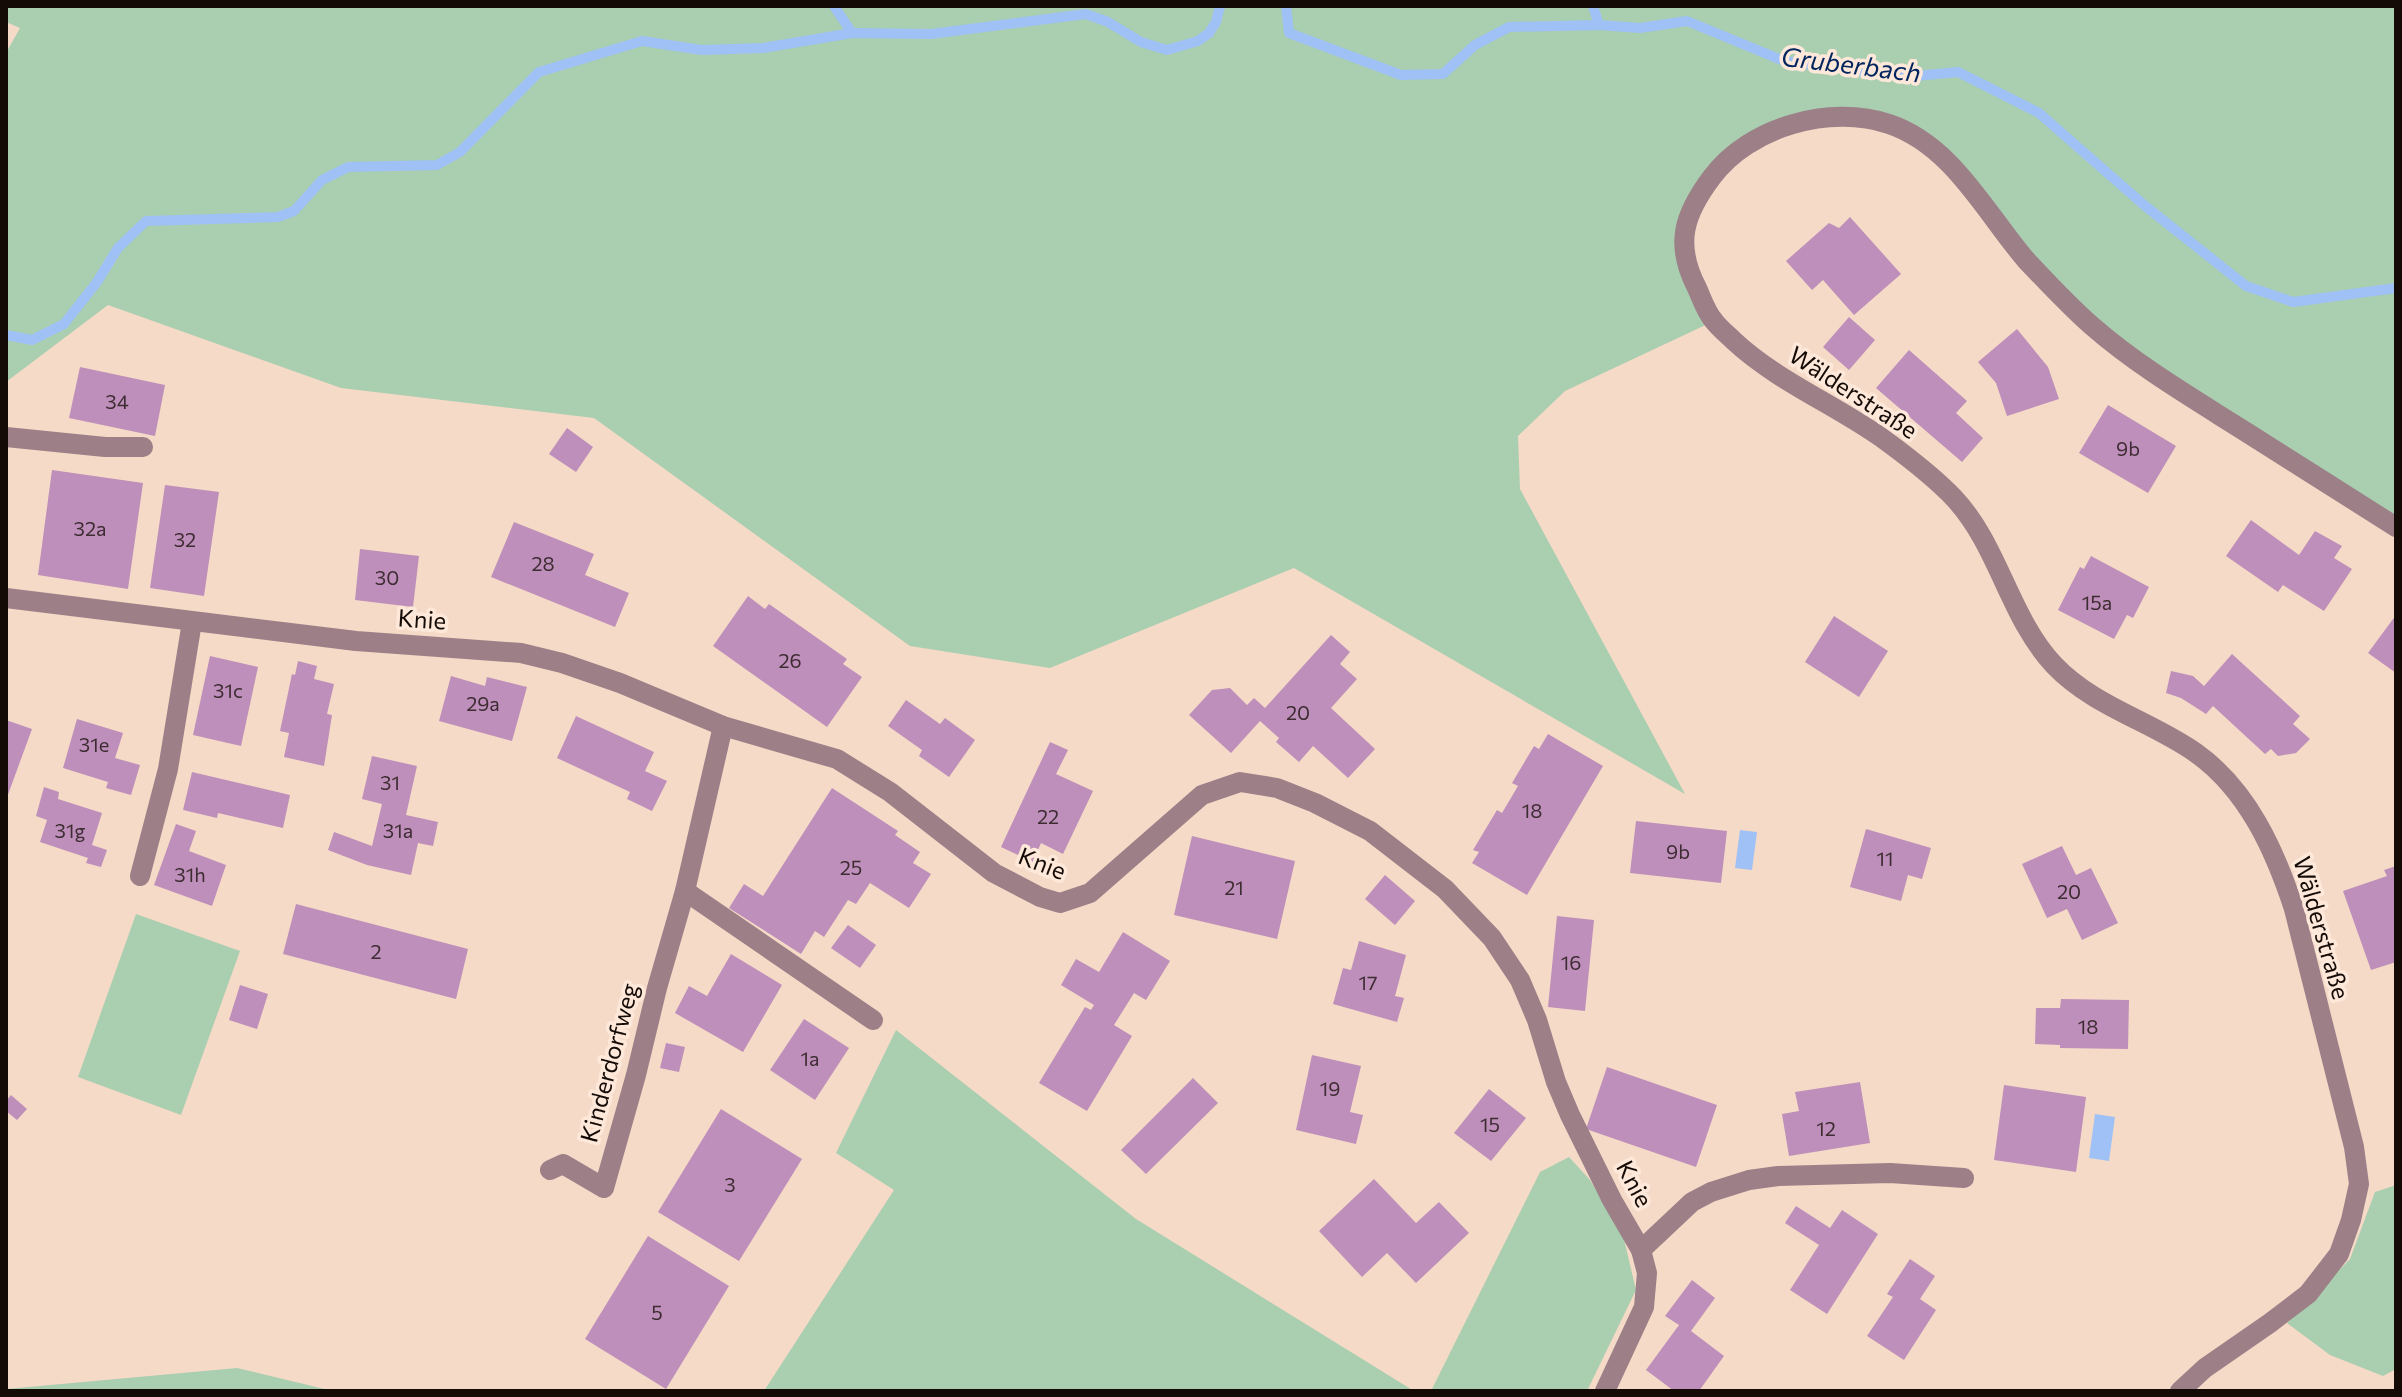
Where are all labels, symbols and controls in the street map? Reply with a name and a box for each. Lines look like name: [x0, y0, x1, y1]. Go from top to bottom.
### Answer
water label: Gruberbach: [1780, 40, 1923, 87]
street label: Wälderstraße: [1784, 339, 1923, 444]
house number: 34: [105, 389, 129, 413]
house number: 9b: [2116, 436, 2140, 460]
house number: 32a: [74, 516, 106, 540]
house number: 32: [174, 527, 196, 551]
house number: 28: [531, 551, 555, 575]
house number: 30: [375, 565, 399, 589]
house number: 15a: [2082, 590, 2112, 614]
street label: Knie: [397, 602, 447, 635]
house number: 26: [778, 648, 802, 672]
house number: 31c: [213, 678, 243, 702]
house number: 29a: [466, 691, 500, 715]
house number: 20: [1286, 700, 1310, 724]
house number: 31e: [79, 732, 109, 756]
house number: 31: [380, 770, 400, 794]
house number: 18: [1522, 798, 1542, 822]
house number: 22: [1037, 804, 1059, 828]
house number: 31g: [55, 818, 86, 842]
house number: 31a: [383, 818, 413, 842]
house number: 9b: [1666, 839, 1690, 863]
street label: Knie: [1015, 840, 1070, 885]
house number: 11: [1876, 846, 1894, 870]
street label: Wälderstraße: [2288, 853, 2357, 1002]
house number: 25: [840, 855, 862, 879]
house number: 31h: [174, 862, 206, 886]
house number: 21: [1224, 875, 1244, 899]
house number: 20: [2057, 879, 2081, 903]
house number: 2: [370, 939, 382, 963]
house number: 16: [1561, 950, 1581, 974]
house number: 17: [1358, 970, 1378, 994]
street label: Kinderdorfweg: [573, 980, 644, 1145]
house number: 18: [2078, 1014, 2098, 1038]
house number: 1a: [800, 1046, 820, 1070]
house number: 19: [1320, 1076, 1340, 1100]
house number: 15: [1480, 1112, 1500, 1136]
house number: 12: [1816, 1116, 1836, 1140]
street label: Knie: [1611, 1155, 1660, 1212]
house number: 3: [724, 1172, 736, 1196]
house number: 5: [651, 1300, 663, 1324]

